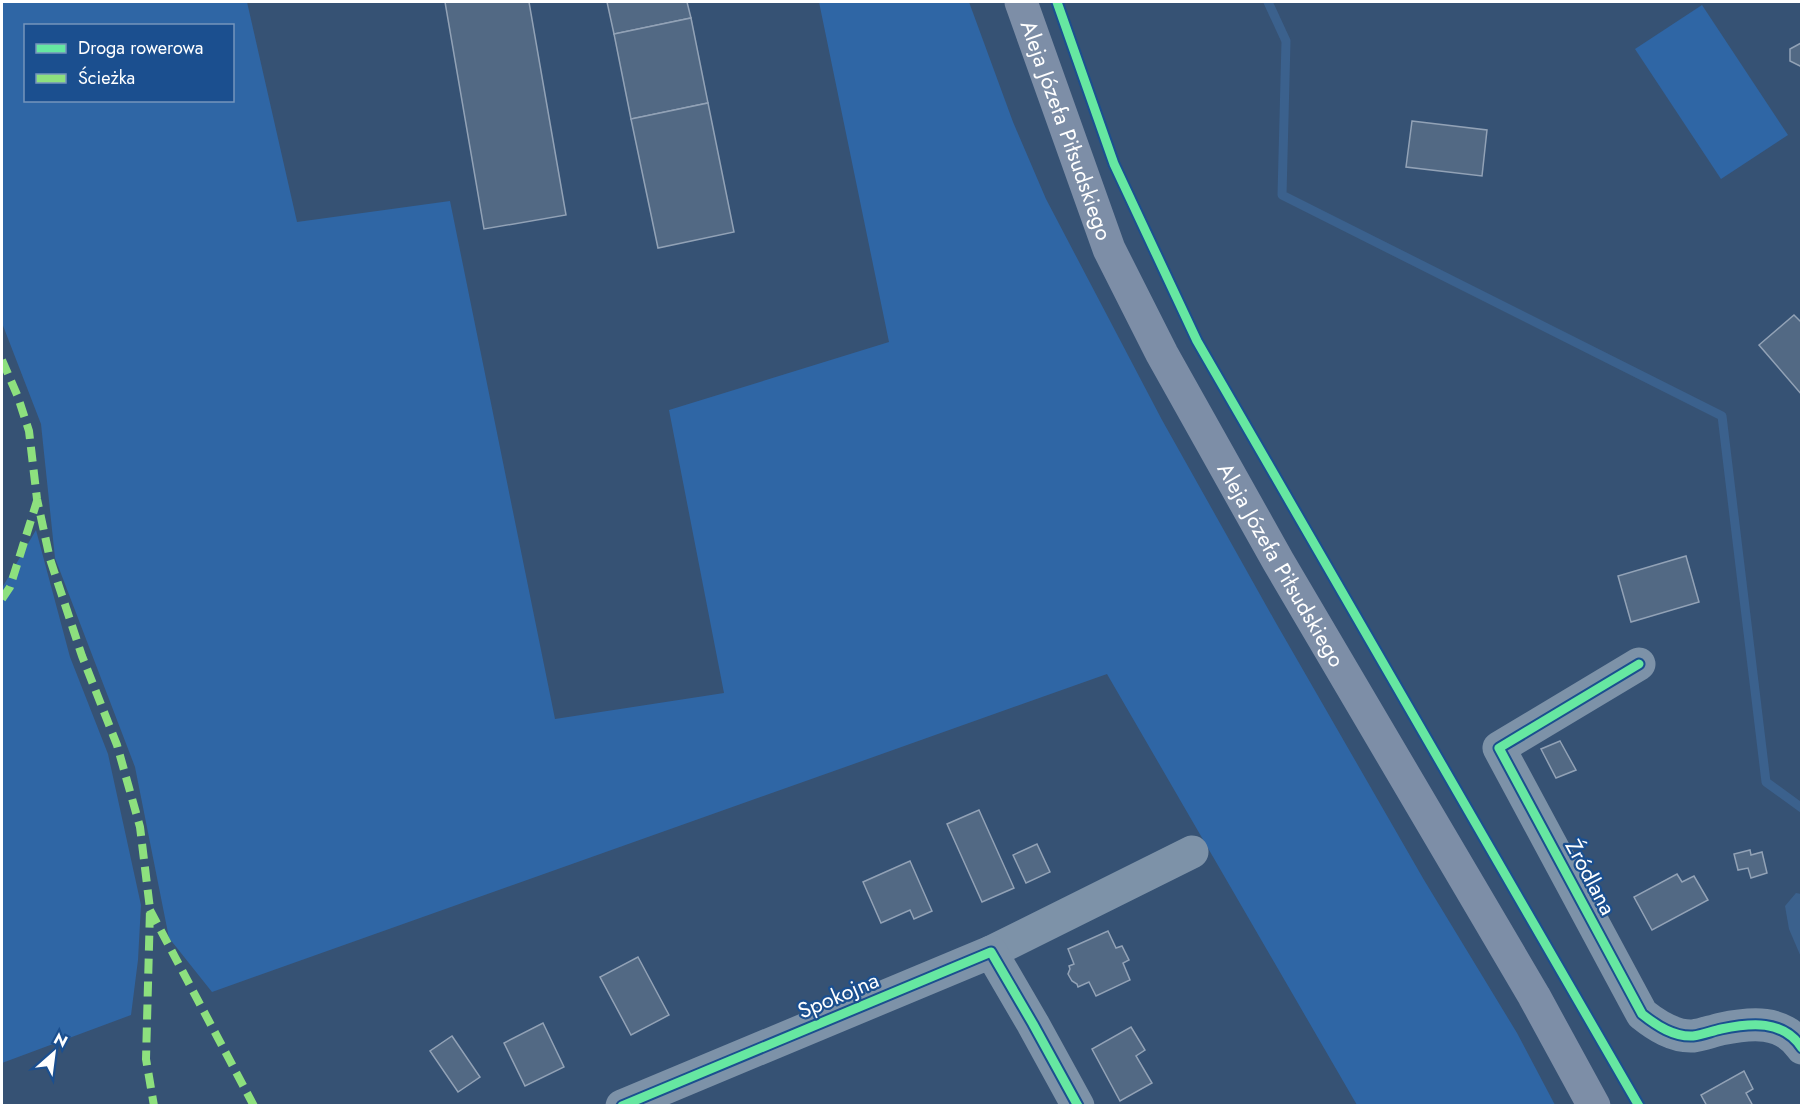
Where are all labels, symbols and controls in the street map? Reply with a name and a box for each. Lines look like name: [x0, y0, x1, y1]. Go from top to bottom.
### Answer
street label: Aleja Józefa Piłsudskiego: [1013, 16, 1121, 244]
legend: [24, 24, 234, 102]
text: Droga rowerowa: [78, 35, 203, 61]
text: Ścieżka: [78, 65, 135, 91]
street label: Aleja Józefa Piłsudskiego: [1210, 457, 1353, 673]
street label: Źródlana: [1558, 833, 1624, 921]
street label: Spokojna: [792, 964, 884, 1026]
north arrow: [24, 1023, 84, 1083]
text: N: [50, 1027, 72, 1053]

